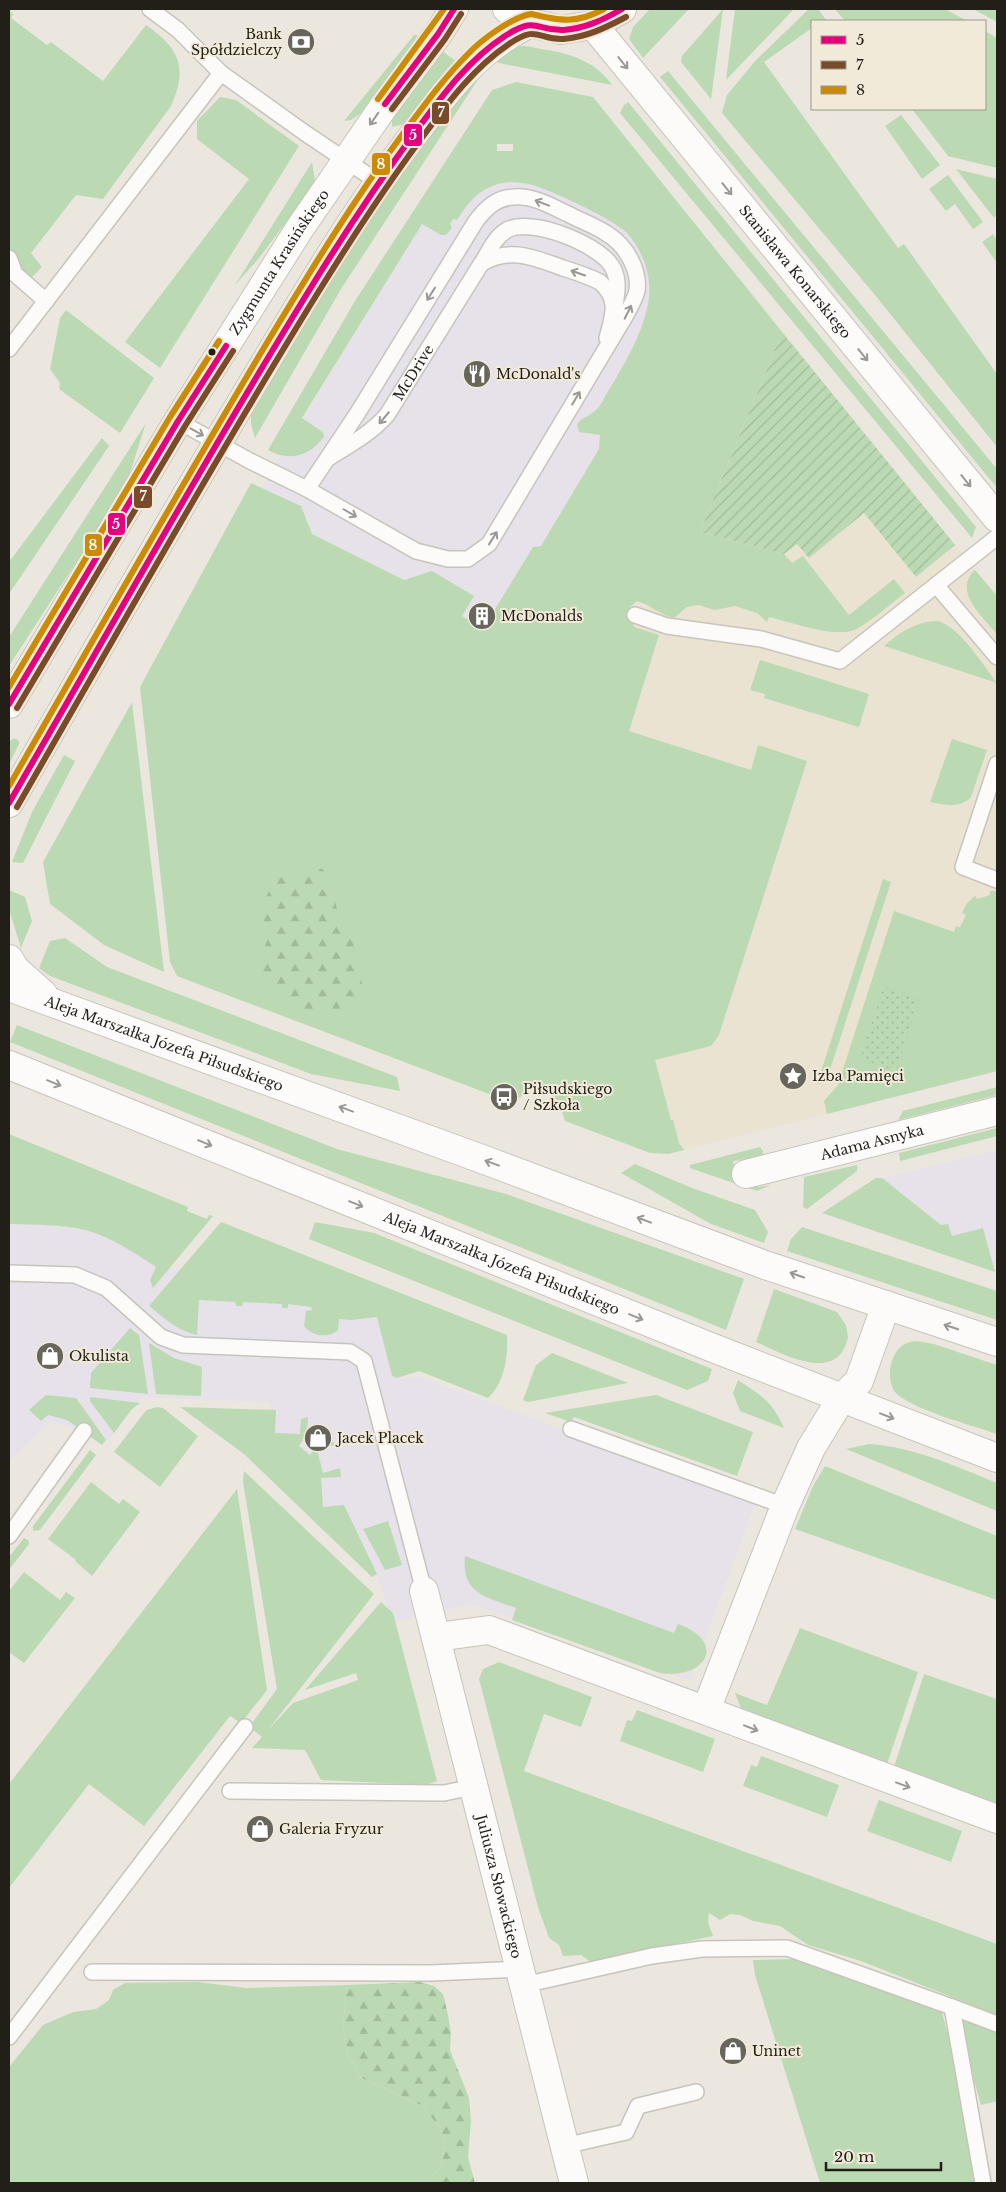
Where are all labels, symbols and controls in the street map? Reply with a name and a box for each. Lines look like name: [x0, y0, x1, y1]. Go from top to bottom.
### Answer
legend: [811, 20, 986, 110]
place label: Bank Spółdzielczy: [191, 25, 282, 59]
bank icon: Bank Spółdzielczy: [286, 27, 316, 57]
text: 5: [856, 30, 865, 49]
text: 7: [856, 55, 864, 74]
one-way arrow: [618, 57, 629, 70]
text: 8: [856, 80, 865, 99]
line badge: 7: [431, 101, 450, 125]
text: 7: [437, 103, 445, 121]
one-way arrow: [369, 112, 379, 126]
line badge: 5: [403, 123, 423, 147]
text: 5: [409, 126, 417, 144]
line badge: 8: [371, 152, 391, 176]
text: 8: [377, 155, 386, 173]
one-way arrow: [721, 182, 732, 195]
street label: Zygmunta Krasińskiego: [226, 186, 333, 338]
one-way arrow: [535, 198, 550, 207]
street label: Stanisława Konarskiego: [735, 201, 855, 342]
one-way arrow: [571, 268, 586, 277]
one-way arrow: [425, 287, 435, 301]
one-way arrow: [623, 304, 633, 319]
street label: McDrive: [389, 341, 438, 404]
unlabelled marker: [207, 347, 217, 357]
one-way arrow: [858, 348, 869, 361]
restaurant icon: McDonald's: [462, 359, 492, 389]
place label: McDonald's: [496, 365, 581, 383]
one-way arrow: [572, 392, 582, 406]
one-way arrow: [378, 411, 389, 424]
one-way arrow: [190, 427, 205, 437]
one-way arrow: [961, 474, 972, 487]
line badge: 7: [133, 485, 153, 509]
text: 7: [139, 487, 147, 505]
one-way arrow: [342, 509, 356, 519]
line badge: 5: [107, 512, 126, 536]
text: 5: [112, 515, 120, 533]
one-way arrow: [487, 531, 498, 545]
line badge: 8: [84, 533, 103, 557]
text: 8: [89, 536, 98, 554]
building icon: McDonalds: [467, 601, 497, 631]
place label: McDonalds: [501, 607, 583, 625]
street label: Aleja Marszałka Józefa Piłsudskiego: [41, 991, 286, 1095]
place icon: Izba Pamięci: [778, 1061, 808, 1091]
place label: Izba Pamięci: [812, 1067, 904, 1085]
one-way arrow: [46, 1079, 61, 1088]
place label: Piłsudskiego / Szkoła: [523, 1080, 612, 1114]
bus stop icon: Piłsudskiego / Szkoła: [489, 1082, 519, 1112]
one-way arrow: [338, 1104, 354, 1114]
street label: Adama Asnyka: [818, 1121, 926, 1164]
one-way arrow: [197, 1139, 212, 1149]
one-way arrow: [485, 1158, 500, 1167]
one-way arrow: [347, 1200, 363, 1209]
street label: Aleja Marszałka Józefa Piłsudskiego: [380, 1207, 622, 1319]
one-way arrow: [637, 1215, 652, 1224]
one-way arrow: [790, 1270, 805, 1279]
one-way arrow: [628, 1313, 643, 1322]
one-way arrow: [944, 1322, 959, 1331]
shop icon: Okulista: [35, 1341, 65, 1371]
place label: Okulista: [69, 1347, 129, 1365]
one-way arrow: [878, 1412, 894, 1421]
shop icon: Jacek Placek: [303, 1423, 333, 1453]
place label: Jacek Placek: [335, 1429, 424, 1447]
one-way arrow: [743, 1724, 759, 1733]
one-way arrow: [895, 1781, 911, 1790]
street label: Juliusza Słowackiego: [472, 1811, 526, 1960]
shop icon: Galeria Fryzur: [245, 1814, 275, 1844]
place label: Galeria Fryzur: [279, 1820, 384, 1838]
shop icon: Uninet: [718, 2036, 748, 2066]
place label: Uninet: [752, 2042, 802, 2060]
scale bar: [826, 2140, 941, 2172]
text: 20 m: [834, 2147, 874, 2166]

